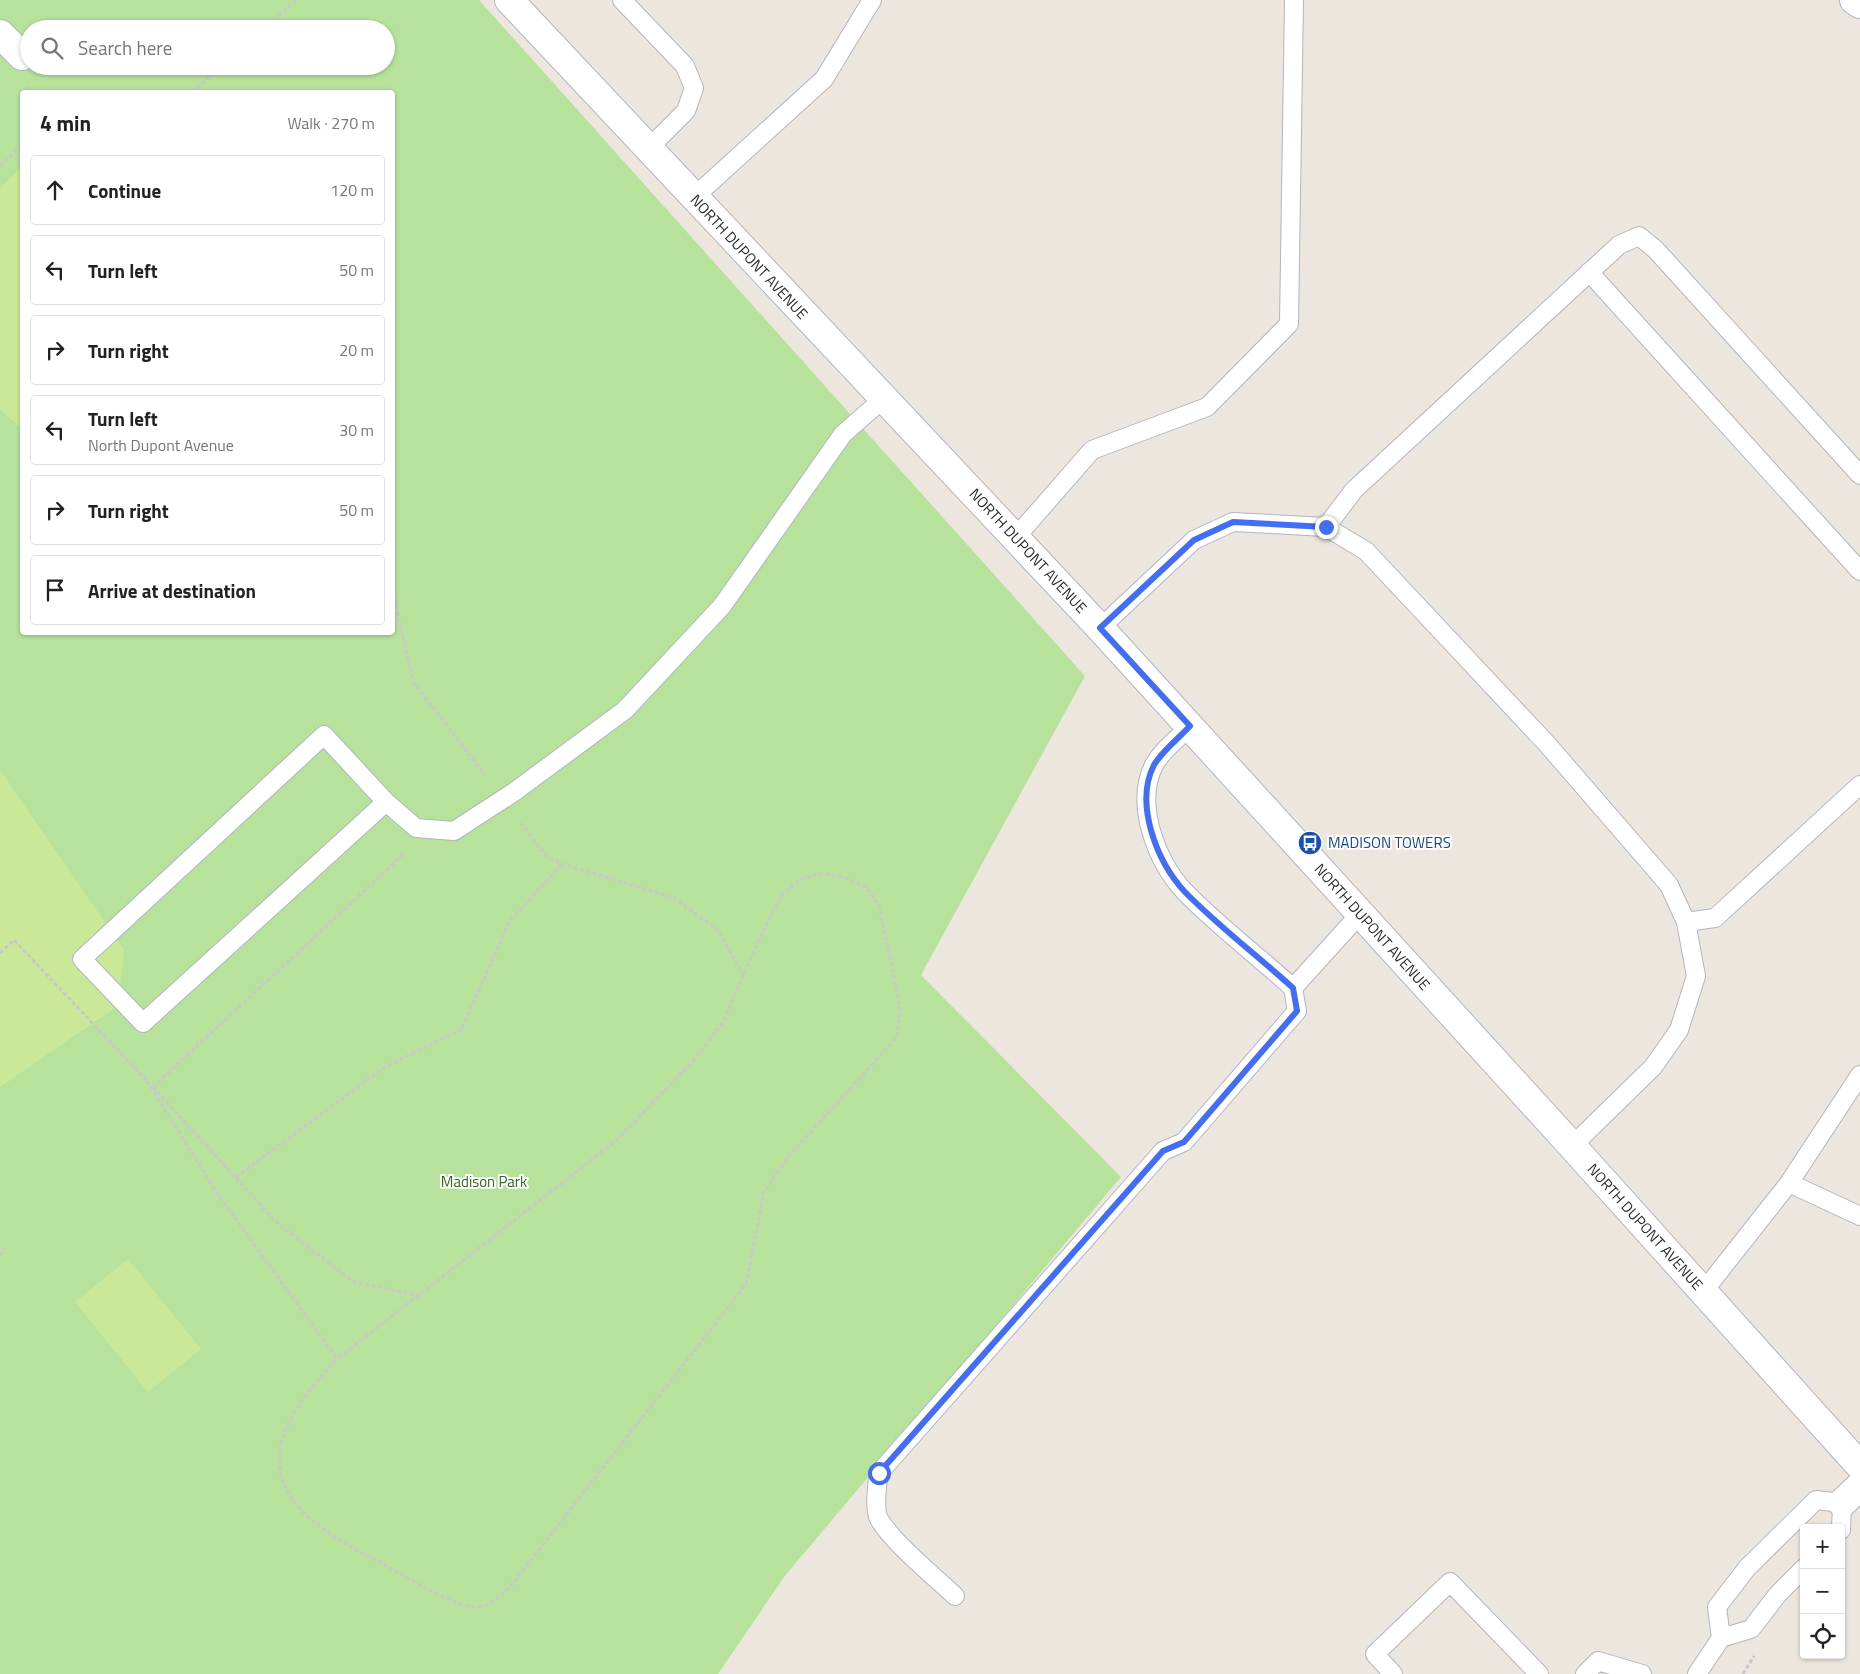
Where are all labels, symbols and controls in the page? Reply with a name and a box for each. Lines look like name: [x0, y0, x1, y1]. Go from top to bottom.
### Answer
search box: [20, 20, 395, 75]
text: Search here: [78, 33, 172, 62]
icon: search: [38, 34, 66, 62]
text: 4 min: [40, 107, 91, 139]
text: Walk · 270 m: [287, 111, 375, 135]
icon: ahead: [41, 176, 69, 204]
text: Continue: [88, 176, 161, 205]
text: 120 m: [330, 178, 374, 202]
street label: NORTH DUPONT AVENUE: [685, 189, 814, 324]
icon: left: [41, 256, 69, 284]
text: Turn left: [88, 256, 158, 285]
text: 50 m: [339, 258, 374, 282]
icon: right: [41, 336, 69, 364]
text: Turn right: [88, 336, 169, 365]
text: 20 m: [339, 338, 374, 362]
text: Turn left: [88, 404, 158, 433]
icon: left: [41, 416, 69, 444]
text: 30 m: [339, 418, 374, 442]
text: North Dupont Avenue: [88, 433, 234, 457]
street label: NORTH DUPONT AVENUE: [964, 483, 1093, 618]
icon: right: [41, 496, 69, 524]
text: Turn right: [88, 496, 169, 525]
text: 50 m: [339, 498, 374, 522]
route end: [1315, 516, 1338, 539]
icon: arrive: [41, 576, 69, 604]
text: Arrive at destination: [88, 576, 256, 605]
bus stop icon: MADISON TOWERS: [1297, 830, 1323, 856]
place label: MADISON TOWERS: [1328, 831, 1451, 854]
street label: NORTH DUPONT AVENUE: [1309, 858, 1436, 995]
street label: NORTH DUPONT AVENUE: [1582, 1158, 1709, 1295]
park label: Madison Park: [441, 1170, 527, 1193]
route start: [868, 1462, 891, 1485]
map controls: [1800, 1524, 1845, 1659]
button: +: [1800, 1524, 1845, 1569]
button: −: [1800, 1569, 1845, 1614]
button: locate: [1800, 1614, 1845, 1659]

